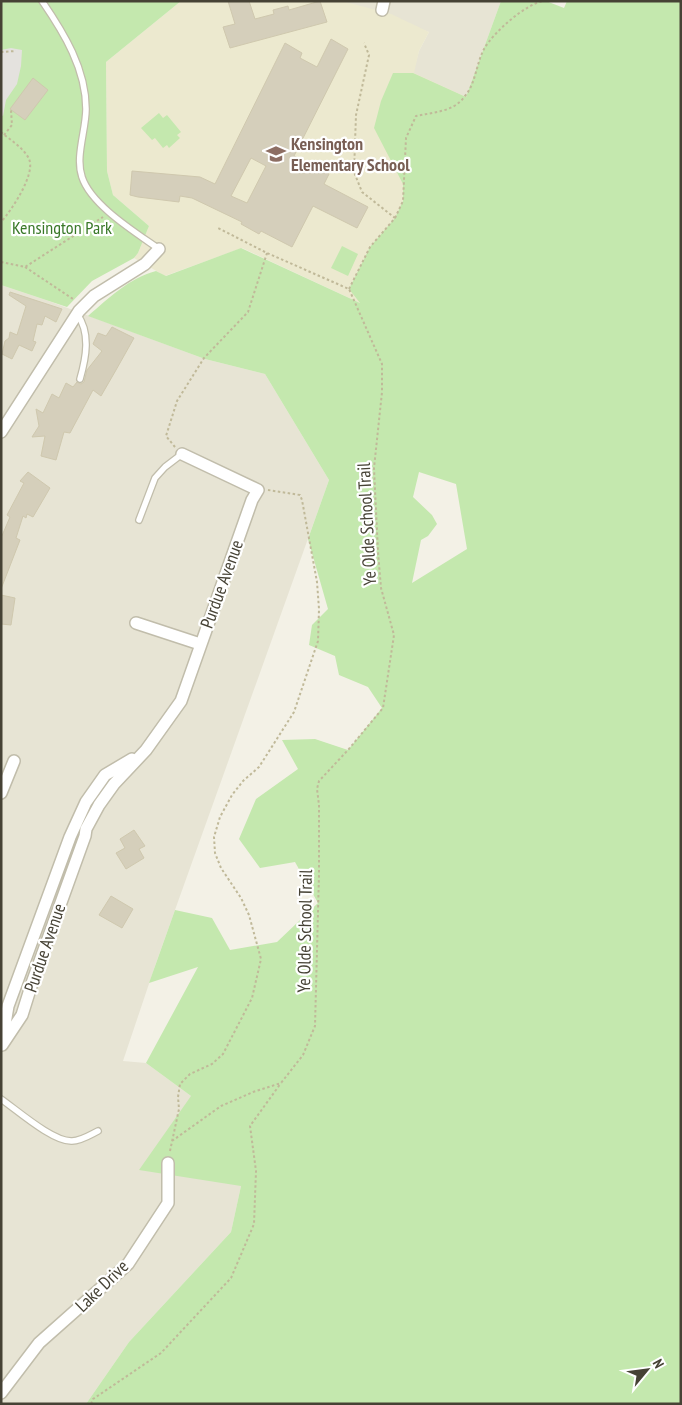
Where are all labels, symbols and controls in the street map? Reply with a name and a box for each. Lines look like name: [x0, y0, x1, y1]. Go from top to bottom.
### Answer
place label: Kensington Elementary School: [291, 132, 410, 176]
school or university icon: Kensington Elementary School: [265, 143, 287, 165]
park label: Kensington Park: [12, 216, 112, 239]
street label: Ye Olde School Trail: [352, 461, 381, 586]
street label: Purdue Avenue: [195, 537, 248, 631]
street label: Ye Olde School Trail: [292, 868, 317, 993]
street label: Purdue Avenue: [19, 900, 70, 995]
street label: Lake Drive: [70, 1255, 133, 1317]
north arrow: [622, 1345, 672, 1395]
text: N: [649, 1356, 668, 1371]

